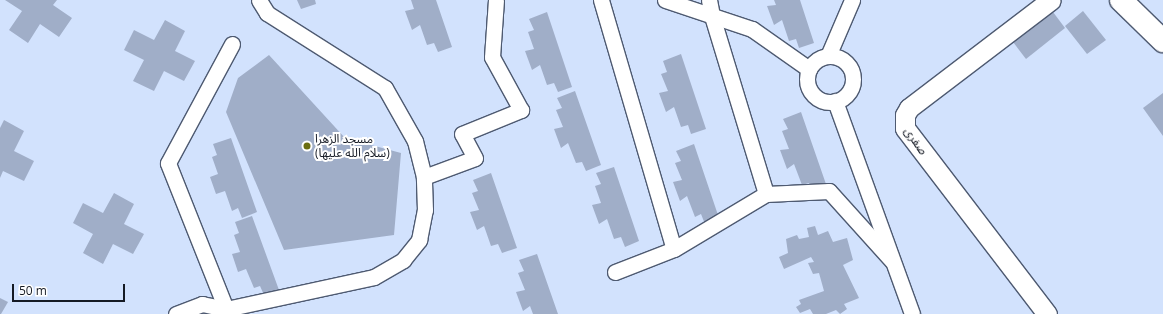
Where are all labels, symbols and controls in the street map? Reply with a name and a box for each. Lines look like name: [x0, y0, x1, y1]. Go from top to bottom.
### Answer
street label: صفری: [901, 124, 931, 158]
place label: مسجد الزهرا (سلام الله علیها): [315, 132, 390, 160]
marker: مسجد الزهرا (سلام الله علیها): [302, 141, 312, 151]
scale bar: [14, 276, 127, 302]
text: 50 m: [19, 282, 47, 299]

